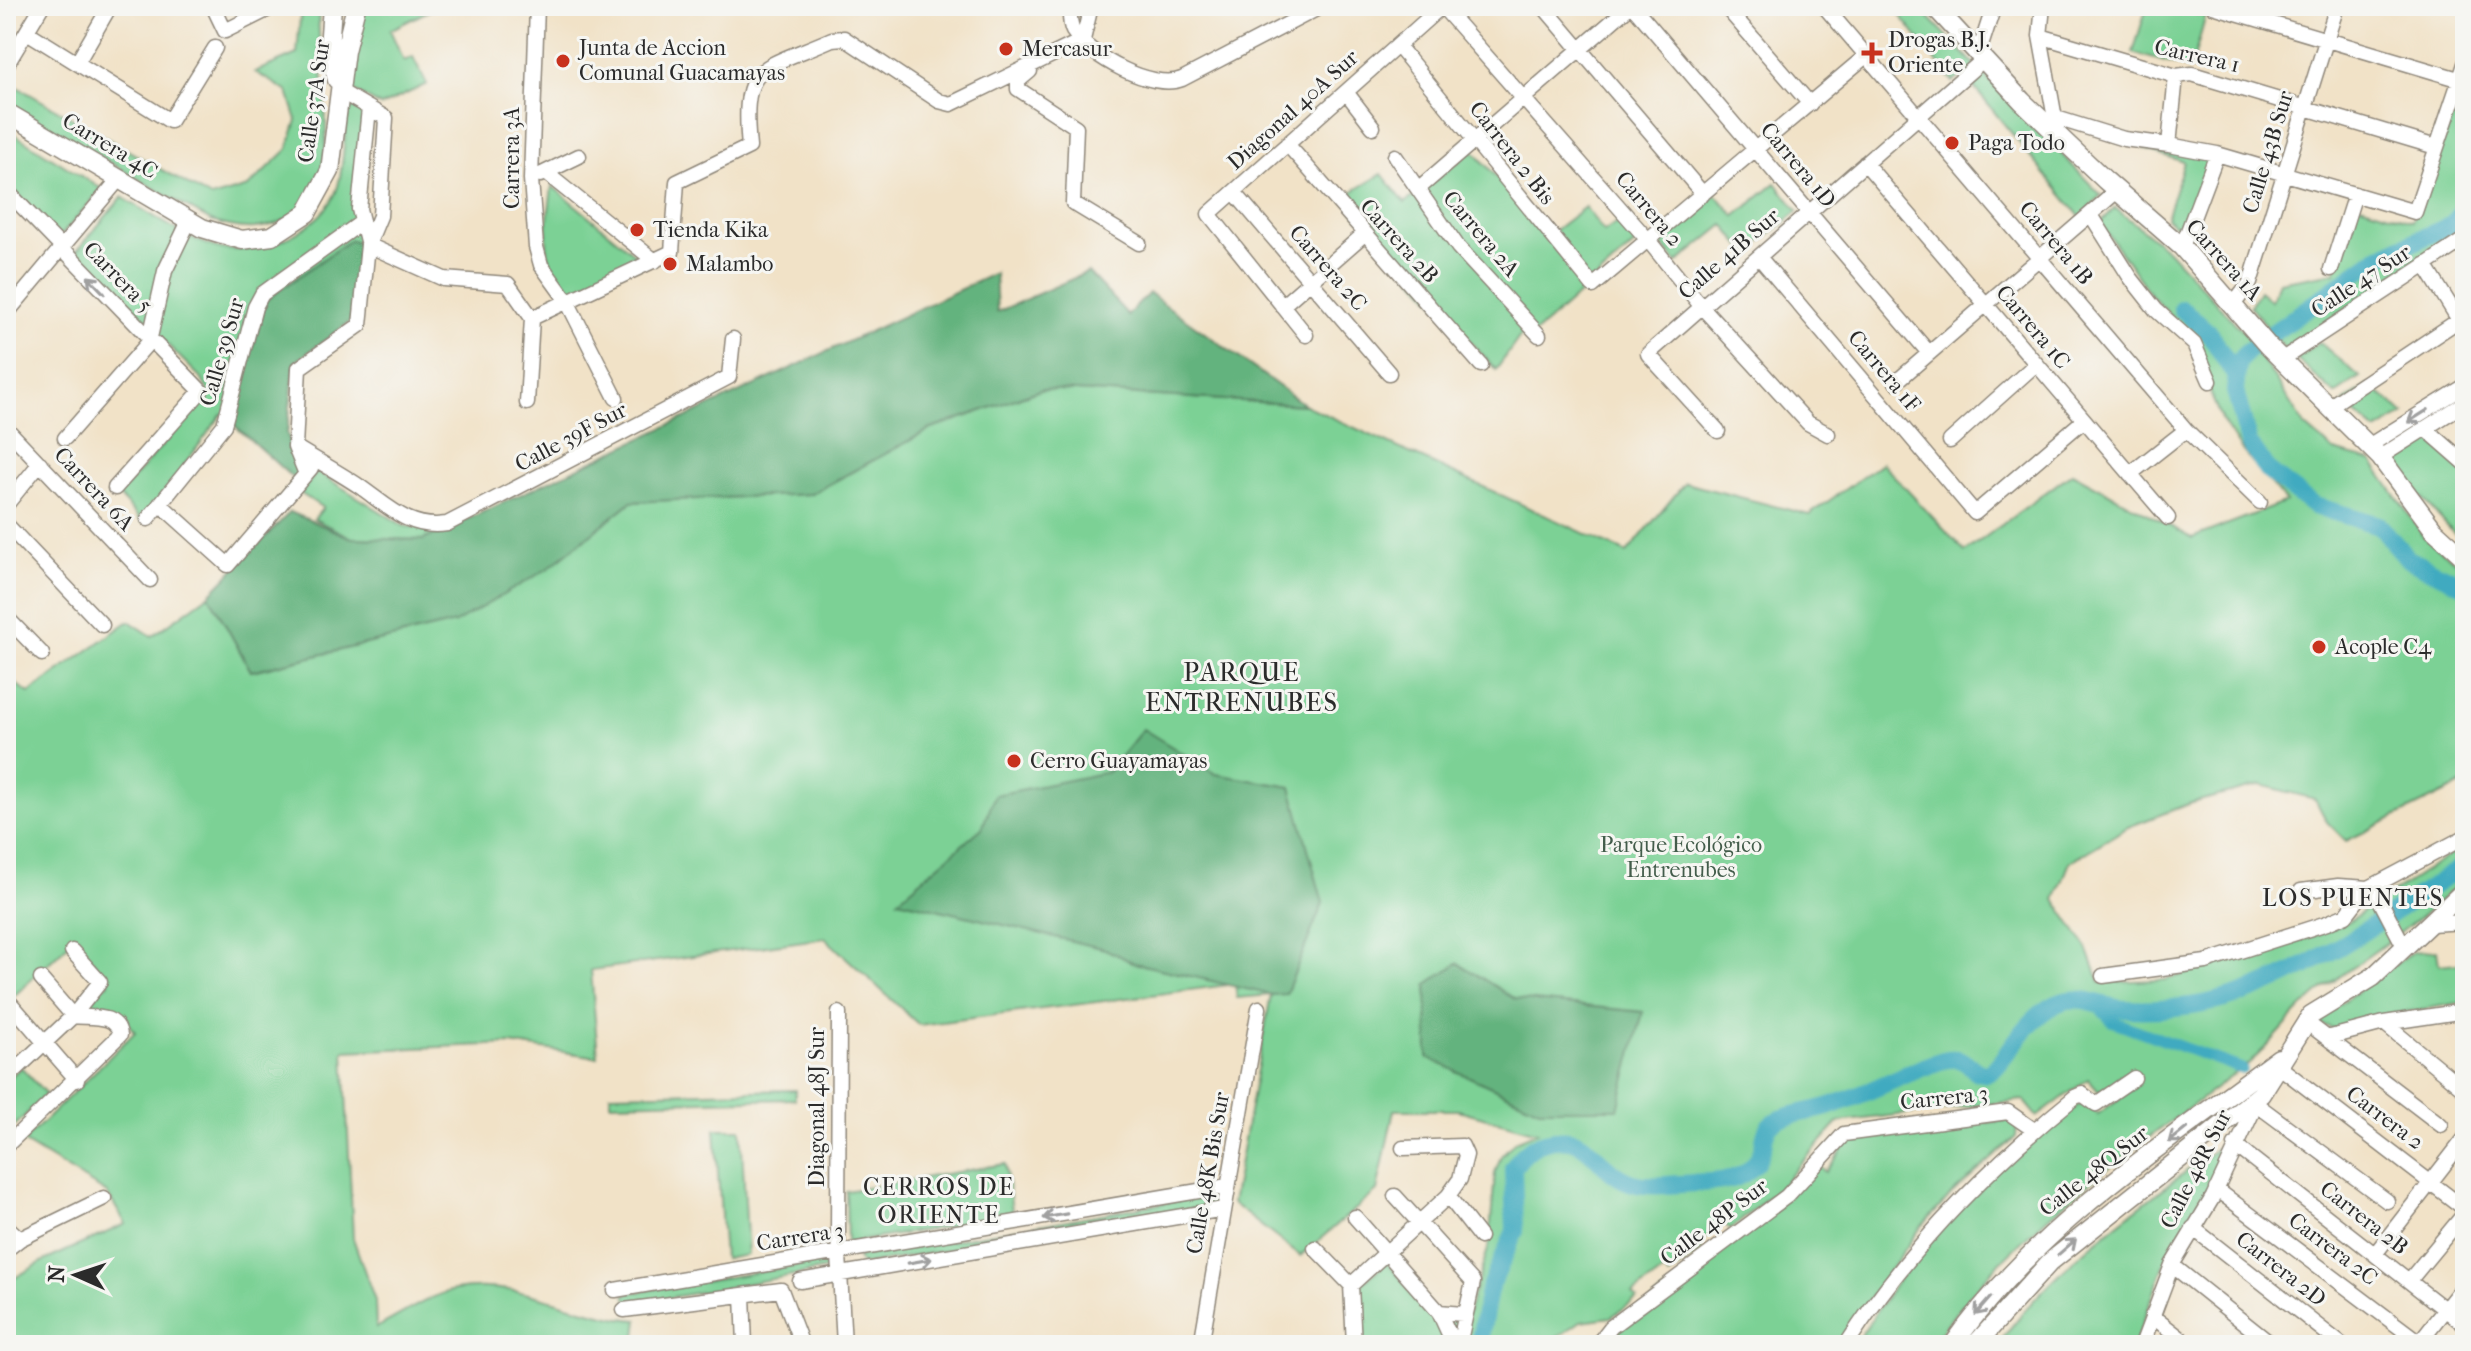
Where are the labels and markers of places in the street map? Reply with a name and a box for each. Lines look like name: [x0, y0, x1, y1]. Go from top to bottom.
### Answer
place label: Drogas B.J. Oriente: [1888, 27, 1990, 78]
place label: Junta de Accion Comunal Guacamayas: [577, 35, 785, 86]
place label: Mercasur: [1022, 36, 1112, 62]
marker: Mercasur: [997, 40, 1015, 58]
marker: Drogas B.J. Oriente: [1863, 44, 1881, 62]
marker: Junta de Accion Comunal Guacamayas: [554, 52, 572, 70]
place label: Paga Todo: [1968, 130, 2065, 156]
marker: Paga Todo: [1943, 134, 1961, 152]
place label: Tienda Kika: [653, 217, 769, 243]
marker: Tienda Kika: [628, 221, 646, 239]
place label: Malambo: [686, 251, 773, 277]
marker: Malambo: [661, 255, 679, 273]
place label: Acople C4: [2334, 634, 2432, 660]
marker: Acople C4: [2310, 638, 2328, 656]
place label: Cerro Guayamayas: [1030, 748, 1207, 774]
marker: Cerro Guayamayas: [1005, 752, 1023, 770]

